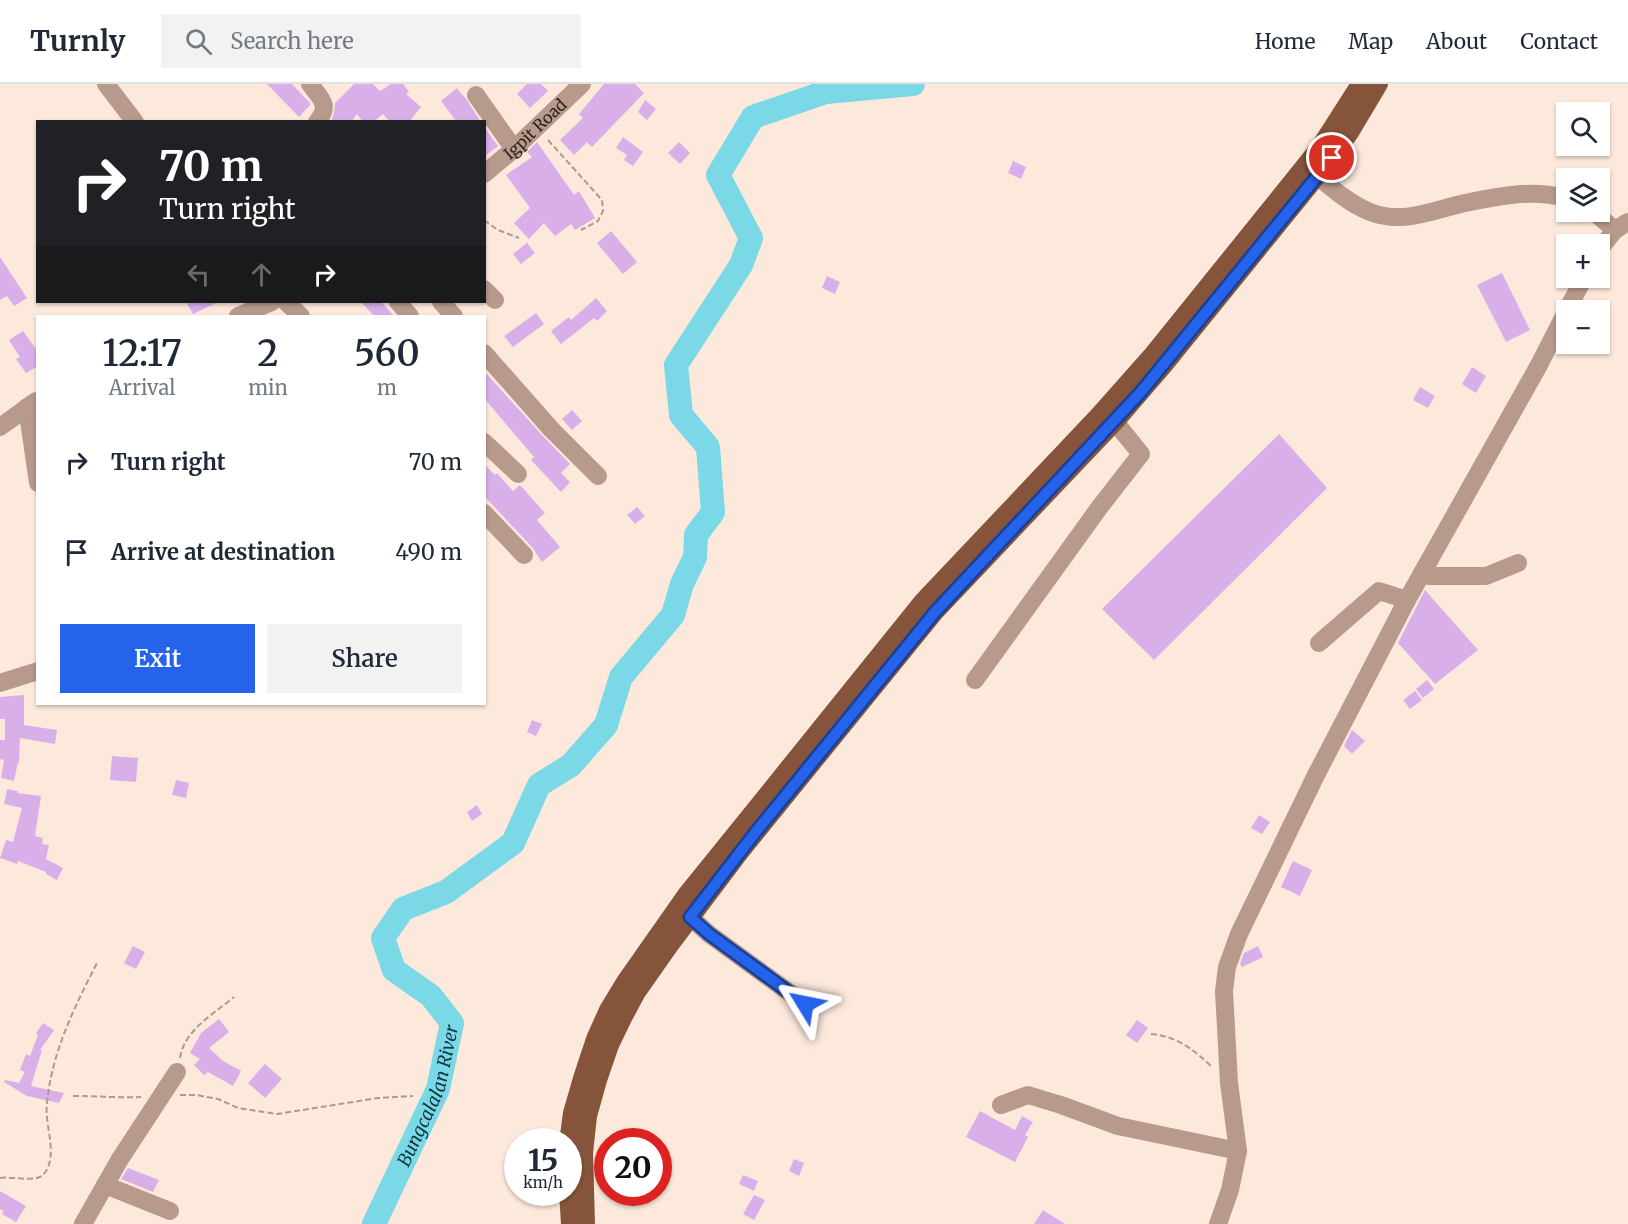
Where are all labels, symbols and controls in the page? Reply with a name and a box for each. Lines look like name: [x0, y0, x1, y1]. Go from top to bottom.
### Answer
search box: [161, 14, 581, 68]
text: Turnly: [30, 23, 125, 59]
icon: search: [182, 25, 215, 58]
text: Search here: [230, 27, 354, 55]
text: Home: [1255, 28, 1315, 55]
text: Map: [1348, 28, 1393, 55]
text: About: [1426, 28, 1487, 55]
text: Contact: [1520, 28, 1598, 55]
street label: Igpit Road: [499, 94, 571, 164]
map controls: [1556, 102, 1610, 354]
button: search: [1556, 102, 1610, 156]
pin: [1306, 132, 1357, 183]
text: 70 m: [159, 140, 263, 192]
icon: arrive: [1315, 141, 1348, 174]
icon: right: [60, 144, 138, 222]
button: layers: [1556, 168, 1610, 222]
text: Turn right: [159, 192, 296, 226]
button: +: [1556, 234, 1610, 288]
icon: left: [182, 258, 215, 291]
icon: ahead: [245, 258, 278, 291]
icon: right: [308, 258, 341, 291]
button: −: [1556, 300, 1610, 354]
text: 12:17: [102, 331, 182, 376]
text: 2: [257, 331, 279, 376]
text: 560: [354, 331, 420, 376]
text: Arrival: [109, 375, 175, 400]
text: min: [248, 375, 288, 400]
text: m: [377, 375, 397, 400]
icon: right: [60, 446, 93, 479]
text: Turn right: [111, 448, 225, 476]
text: 70 m: [409, 448, 462, 476]
icon: arrive: [60, 536, 93, 569]
text: Arrive at destination: [111, 538, 335, 566]
text: 490 m: [395, 538, 462, 566]
button: Exit: [60, 624, 255, 693]
button: Share: [267, 624, 462, 693]
position arrow: [773, 972, 837, 1036]
water label: Bungcalalan River: [392, 1022, 463, 1170]
speed limit sign: 20: [594, 1128, 672, 1206]
text: 15: [528, 1141, 558, 1179]
text: km/h: [523, 1173, 563, 1192]

